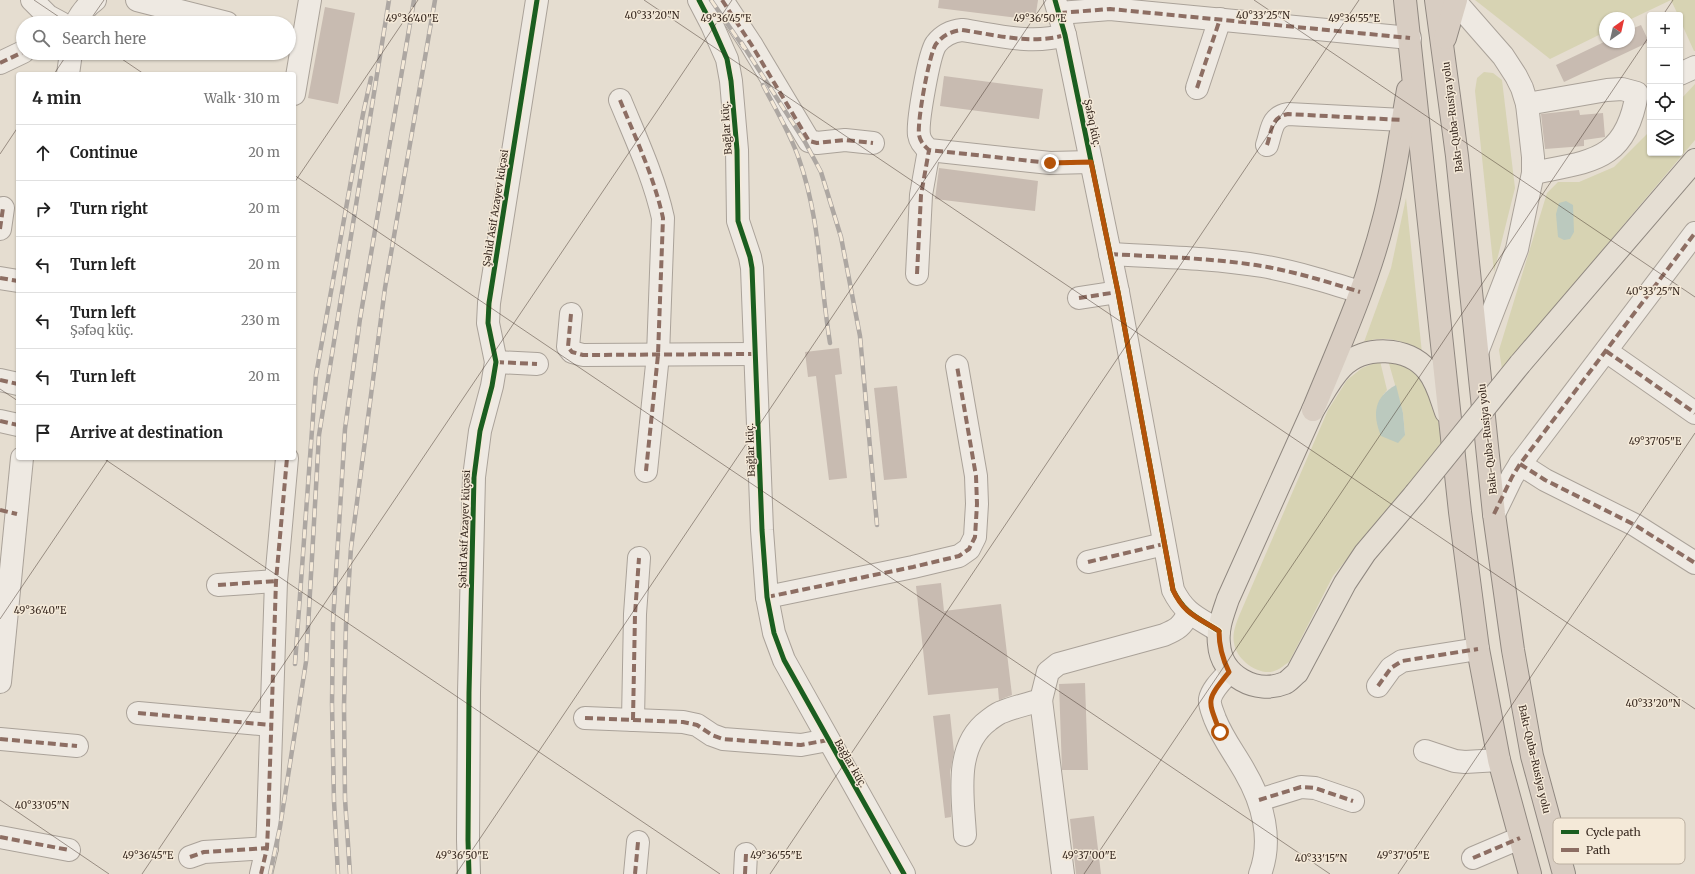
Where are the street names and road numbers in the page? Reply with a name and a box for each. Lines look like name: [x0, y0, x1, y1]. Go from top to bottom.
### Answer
street label: Bakı-Quba-Rusiya yolu: [1439, 61, 1466, 173]
street label: Şəfəq küç.: [1081, 98, 1104, 148]
street label: Bağlar küç.: [718, 101, 735, 155]
street label: Şəhid Asif Azayev küçəsi: [480, 148, 511, 268]
street label: Bakı-Quba-Rusiya yolu: [1475, 383, 1500, 495]
street label: Bağlar küç.: [743, 423, 758, 477]
street label: Şəhid Asif Azayev küçəsi: [456, 470, 473, 589]
street label: Bakı-Quba-Rusiya yolu: [1516, 703, 1553, 815]
street label: Bağlar küç.: [832, 737, 870, 790]

